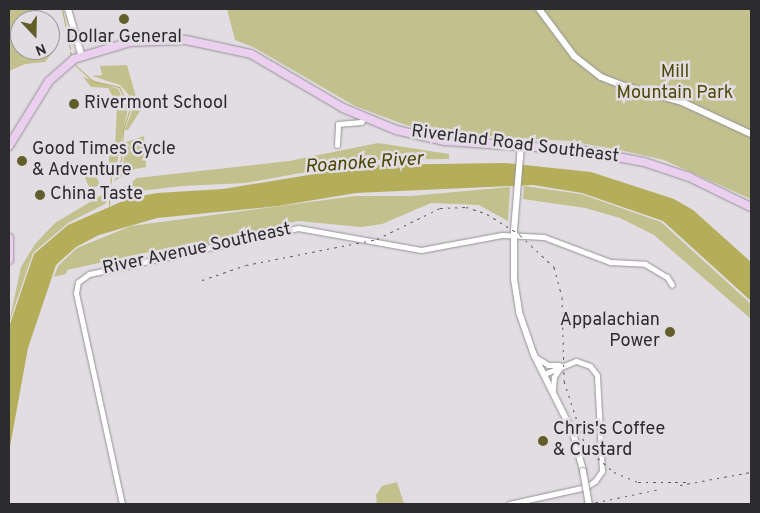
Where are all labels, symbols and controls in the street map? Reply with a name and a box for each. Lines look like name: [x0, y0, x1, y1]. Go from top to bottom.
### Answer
north arrow: [10, 10, 60, 60]
marker: Dollar General: [118, 13, 130, 25]
place label: Dollar General: [66, 27, 182, 49]
text: N: [32, 39, 48, 58]
park label: Mill Mountain Park: [617, 63, 733, 106]
place label: Rivermont School: [84, 93, 228, 115]
marker: Rivermont School: [68, 98, 80, 110]
street label: Riverland Road Southeast: [410, 122, 620, 168]
place label: Good Times Cycle & Adventure: [32, 140, 176, 182]
water label: Roanoke River: [304, 148, 424, 180]
marker: Good Times Cycle & Adventure: [16, 155, 28, 167]
place label: China Taste: [50, 184, 144, 206]
marker: China Taste: [34, 189, 46, 201]
street label: River Avenue Southeast: [100, 219, 294, 281]
place label: Appalachian Power: [560, 311, 660, 354]
marker: Appalachian Power: [664, 326, 676, 338]
place label: Chris's Coffee & Custard: [553, 420, 665, 462]
marker: Chris's Coffee & Custard: [537, 435, 549, 447]

